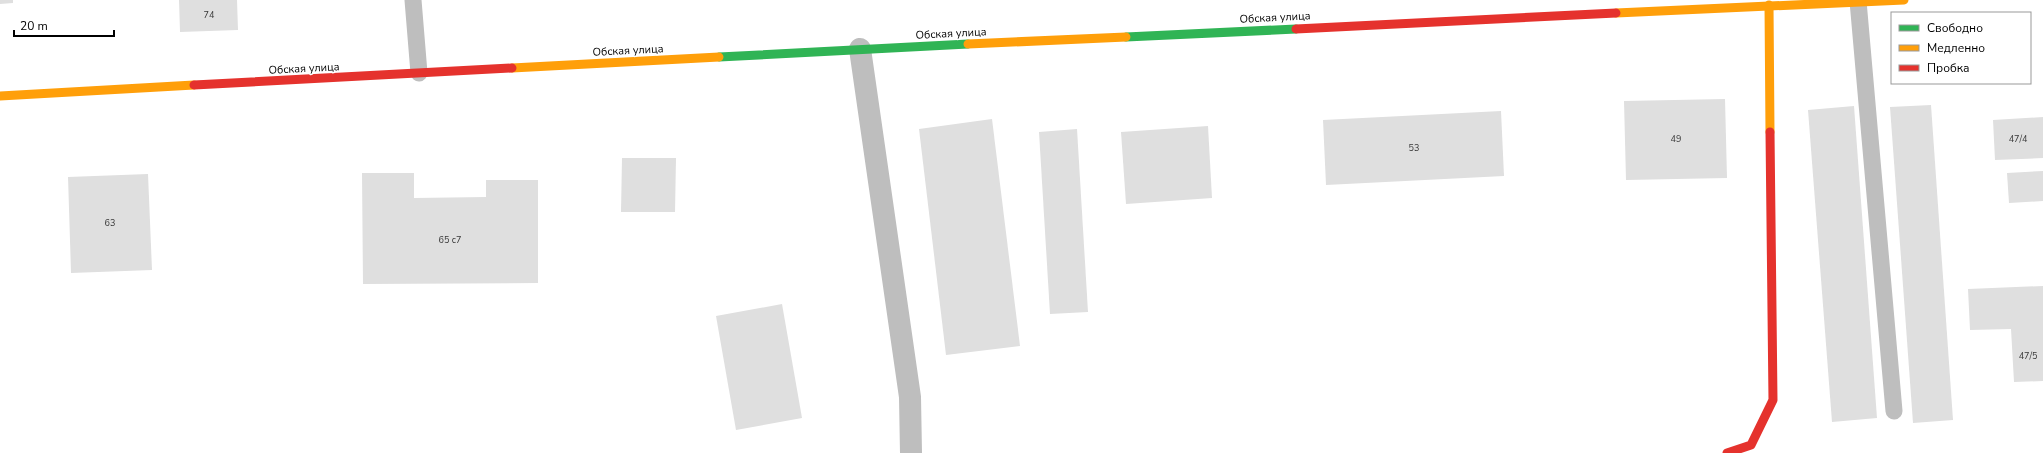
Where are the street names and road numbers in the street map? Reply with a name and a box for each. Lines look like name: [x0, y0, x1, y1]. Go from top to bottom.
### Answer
street label: Обская улица: [1239, 8, 1311, 27]
street label: Обская улица: [915, 24, 987, 43]
street label: Обская улица: [592, 41, 664, 60]
street label: Обская улица: [268, 59, 340, 78]

